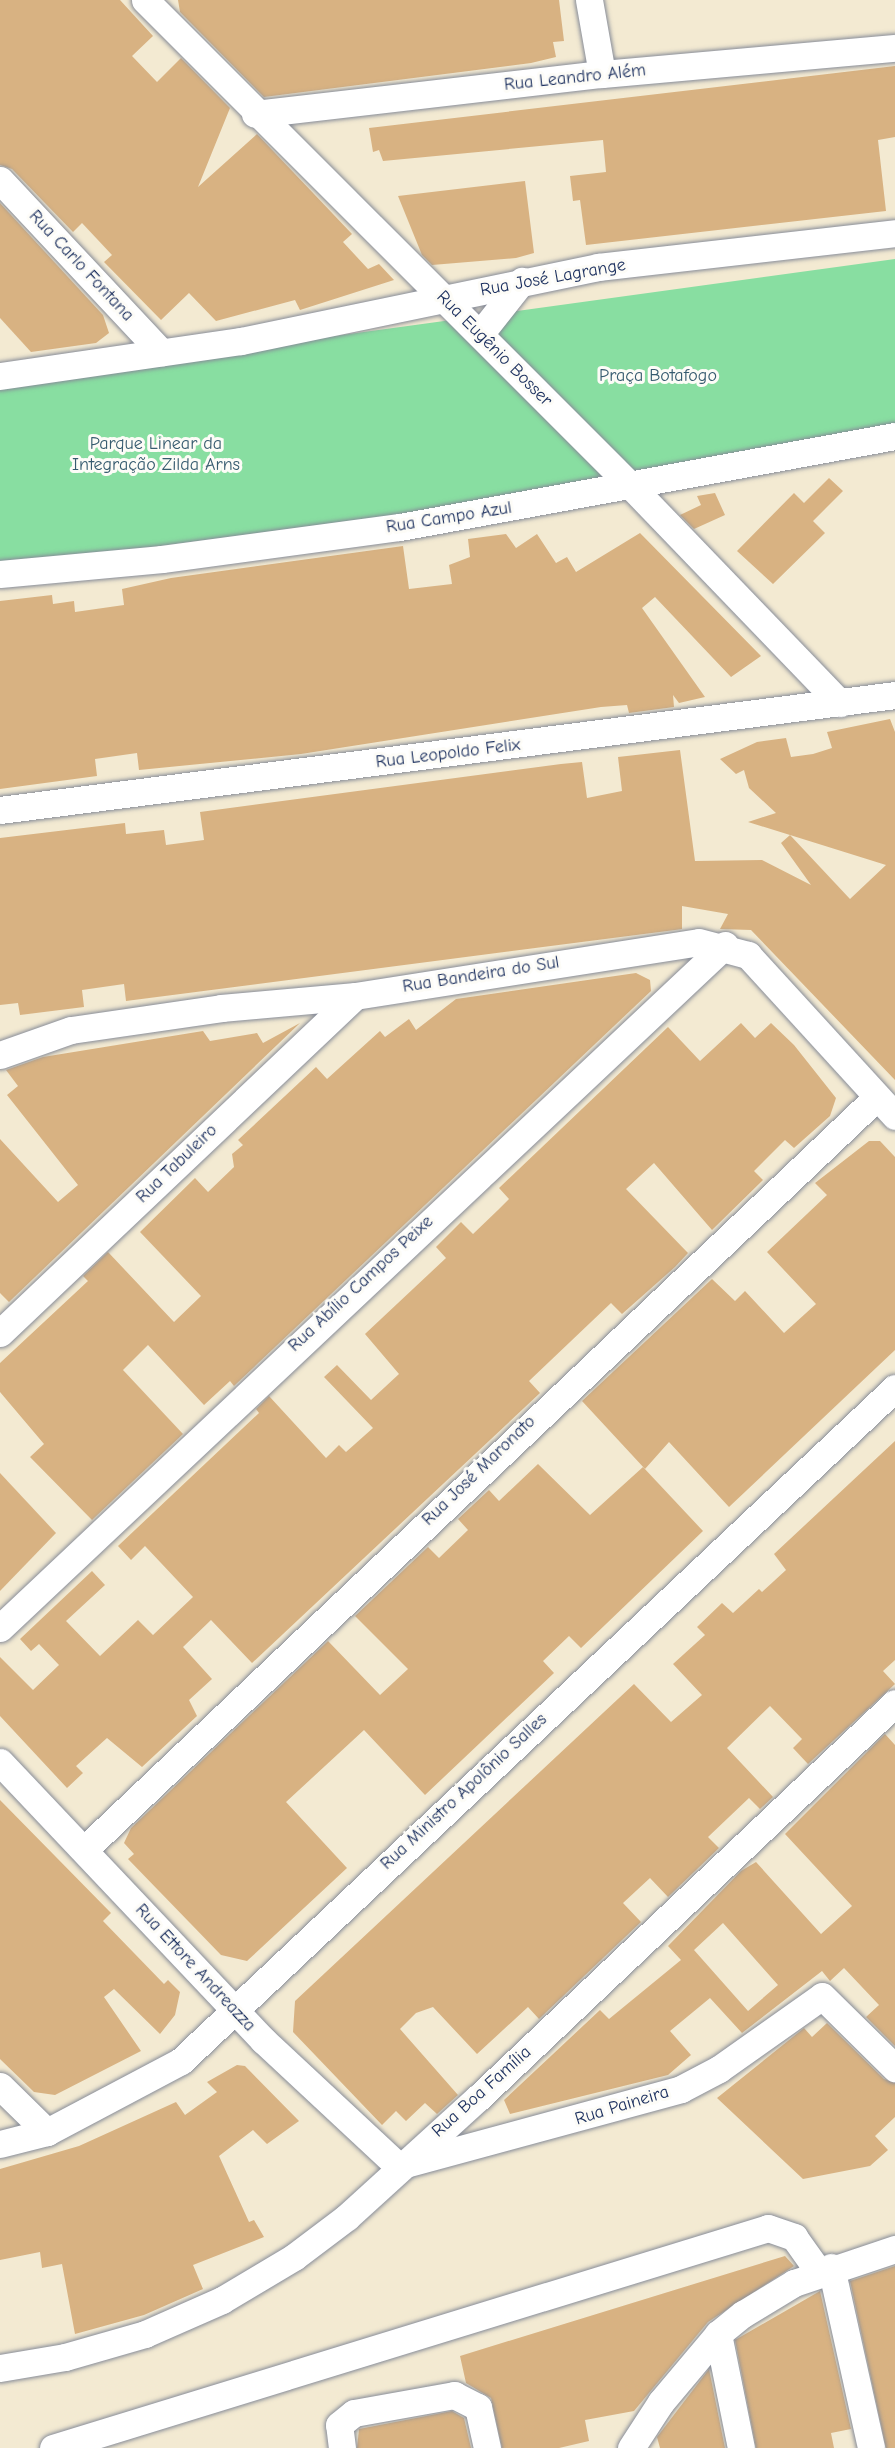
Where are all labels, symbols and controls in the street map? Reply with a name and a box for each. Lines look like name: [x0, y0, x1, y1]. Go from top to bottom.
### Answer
street label: Rua Leandro Além: [503, 60, 647, 96]
street label: Rua Carlo Fontana: [24, 206, 138, 326]
street label: Rua José Lagrange: [479, 255, 627, 301]
street label: Rua Eugênio Bosser: [432, 287, 556, 411]
park label: Praça Botafogo: [599, 365, 717, 387]
park label: Parque Linear da Integração Zilda Arns: [72, 434, 240, 476]
street label: Rua Campo Azul: [385, 497, 513, 539]
street label: Rua Leopoldo Felix: [374, 734, 522, 774]
street label: Rua Bandeira do Sul: [401, 952, 561, 998]
street label: Rua Tabuleiro: [132, 1120, 222, 1208]
street label: Rua Abílio Campos Peixe: [284, 1211, 438, 1357]
street label: Rua José Maronato: [418, 1411, 540, 1531]
street label: Rua Ministro Apolônio Salles: [376, 1709, 552, 1875]
street label: Rua Ettore Andreazza: [130, 1900, 260, 2036]
street label: Rua Boa Família: [428, 2042, 536, 2142]
street label: Rua Paineira: [572, 2081, 672, 2131]

